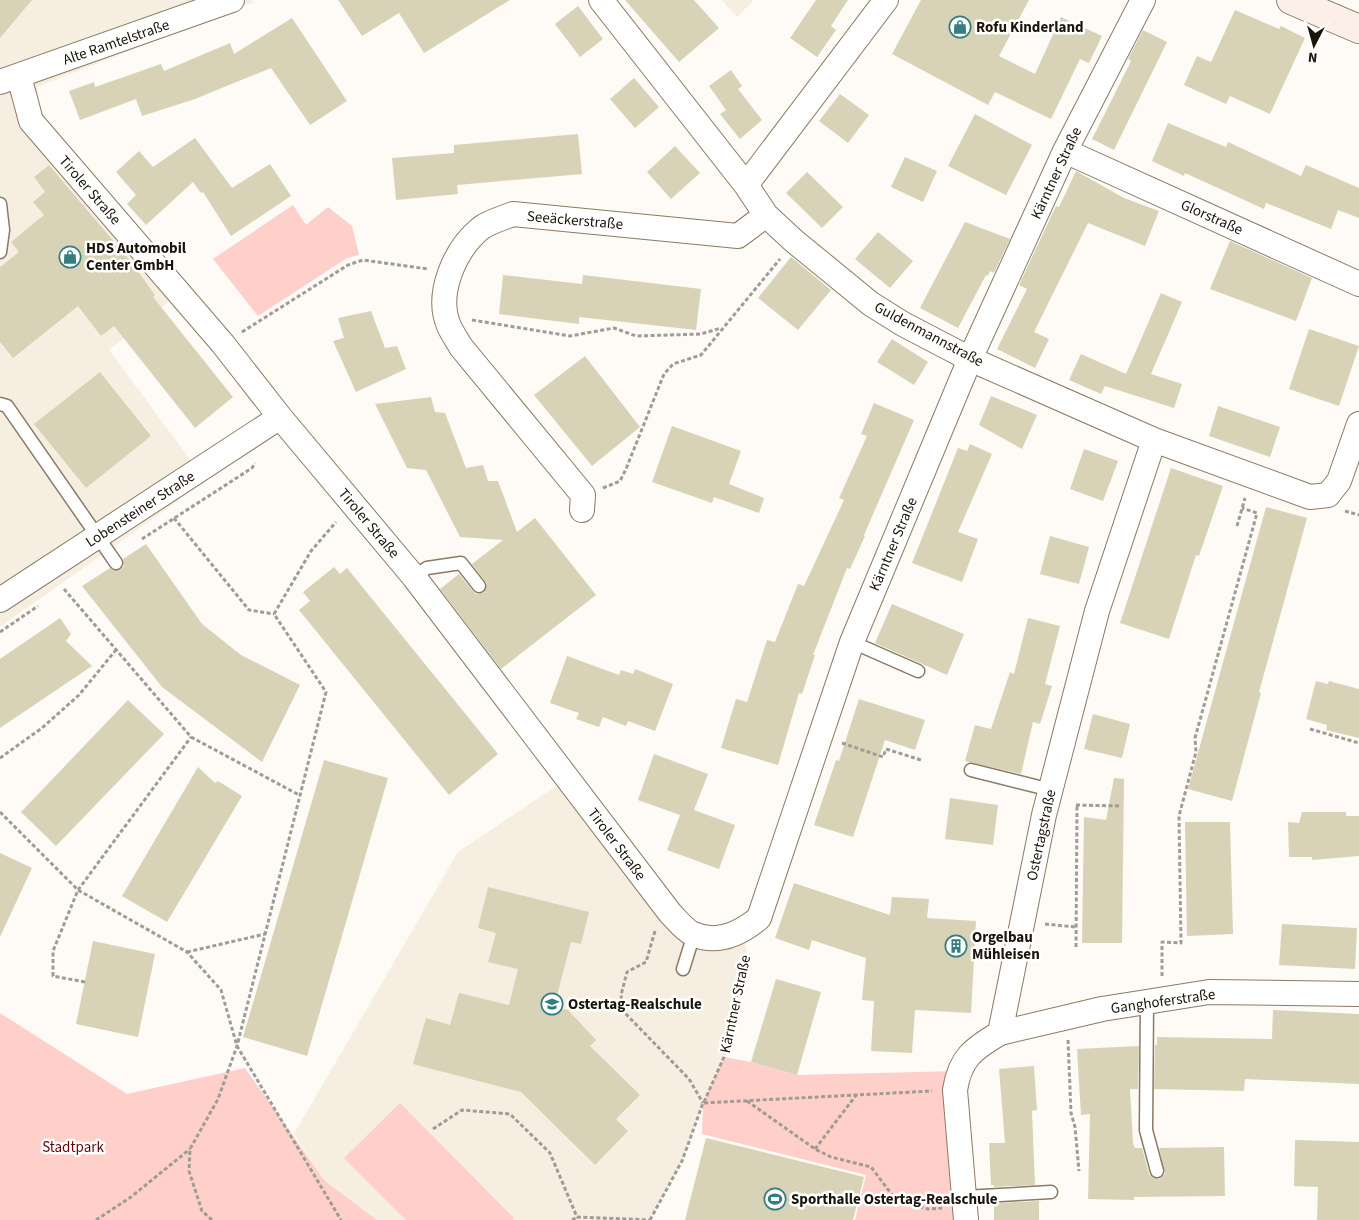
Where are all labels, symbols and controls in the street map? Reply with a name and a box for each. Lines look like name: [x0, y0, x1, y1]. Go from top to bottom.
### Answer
street label: Alte Ramtelstraße: [60, 14, 172, 71]
shop icon: Rofu Kinderland: [948, 15, 972, 39]
place label: Rofu Kinderland: [976, 17, 1084, 38]
north arrow: [1289, 20, 1339, 70]
text: N: [1307, 47, 1318, 67]
street label: Kärntner Straße: [1026, 124, 1087, 223]
street label: Tiroler Straße: [54, 151, 126, 230]
street label: Glorstraße: [1177, 194, 1246, 240]
street label: Seeäckerstraße: [526, 206, 624, 235]
place label: HDS Automobil Center GmbH: [86, 238, 187, 276]
shop icon: HDS Automobil Center GmbH: [58, 245, 82, 269]
street label: Guldenmannstraße: [870, 297, 987, 372]
street label: Lobensteiner Straße: [82, 466, 199, 553]
street label: Tiroler Straße: [333, 484, 404, 563]
street label: Kärntner Straße: [864, 494, 923, 594]
street label: Ostertagstraße: [1022, 787, 1061, 883]
street label: Tiroler Straße: [582, 804, 651, 885]
place label: Orgelbau Mühleisen: [972, 927, 1040, 965]
building icon: Orgelbau Mühleisen: [944, 934, 968, 958]
street label: Kärntner Straße: [715, 953, 756, 1055]
street label: Ganghoferstraße: [1110, 984, 1217, 1019]
school or university icon: Ostertag-Realschule: [540, 992, 564, 1016]
place label: Ostertag-Realschule: [568, 994, 702, 1015]
park label: Stadtpark: [42, 1137, 104, 1158]
sports icon: Sporthalle Ostertag-Realschule: [763, 1187, 787, 1211]
place label: Sporthalle Ostertag-Realschule: [791, 1189, 998, 1210]

